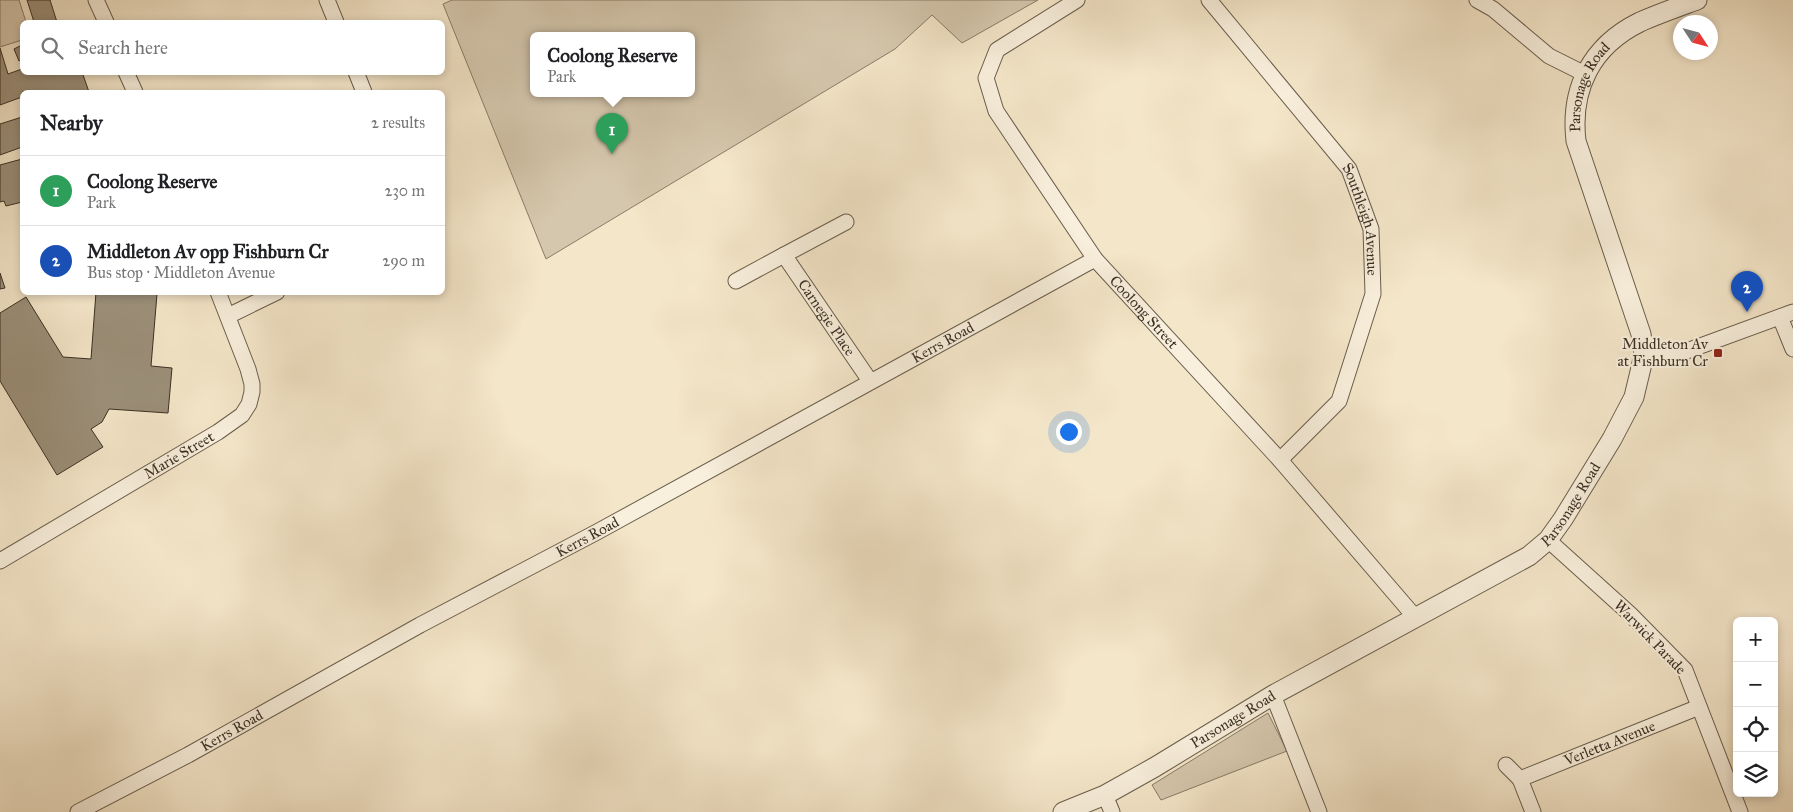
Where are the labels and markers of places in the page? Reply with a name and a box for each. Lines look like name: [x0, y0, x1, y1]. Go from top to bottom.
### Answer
pin: 1: [596, 113, 628, 154]
pin: 2: [1731, 271, 1763, 312]
place label: Middleton Av at Fishburn Cr: [1617, 335, 1709, 370]
marker: Middleton Av at Fishburn Cr: [1712, 347, 1724, 359]

